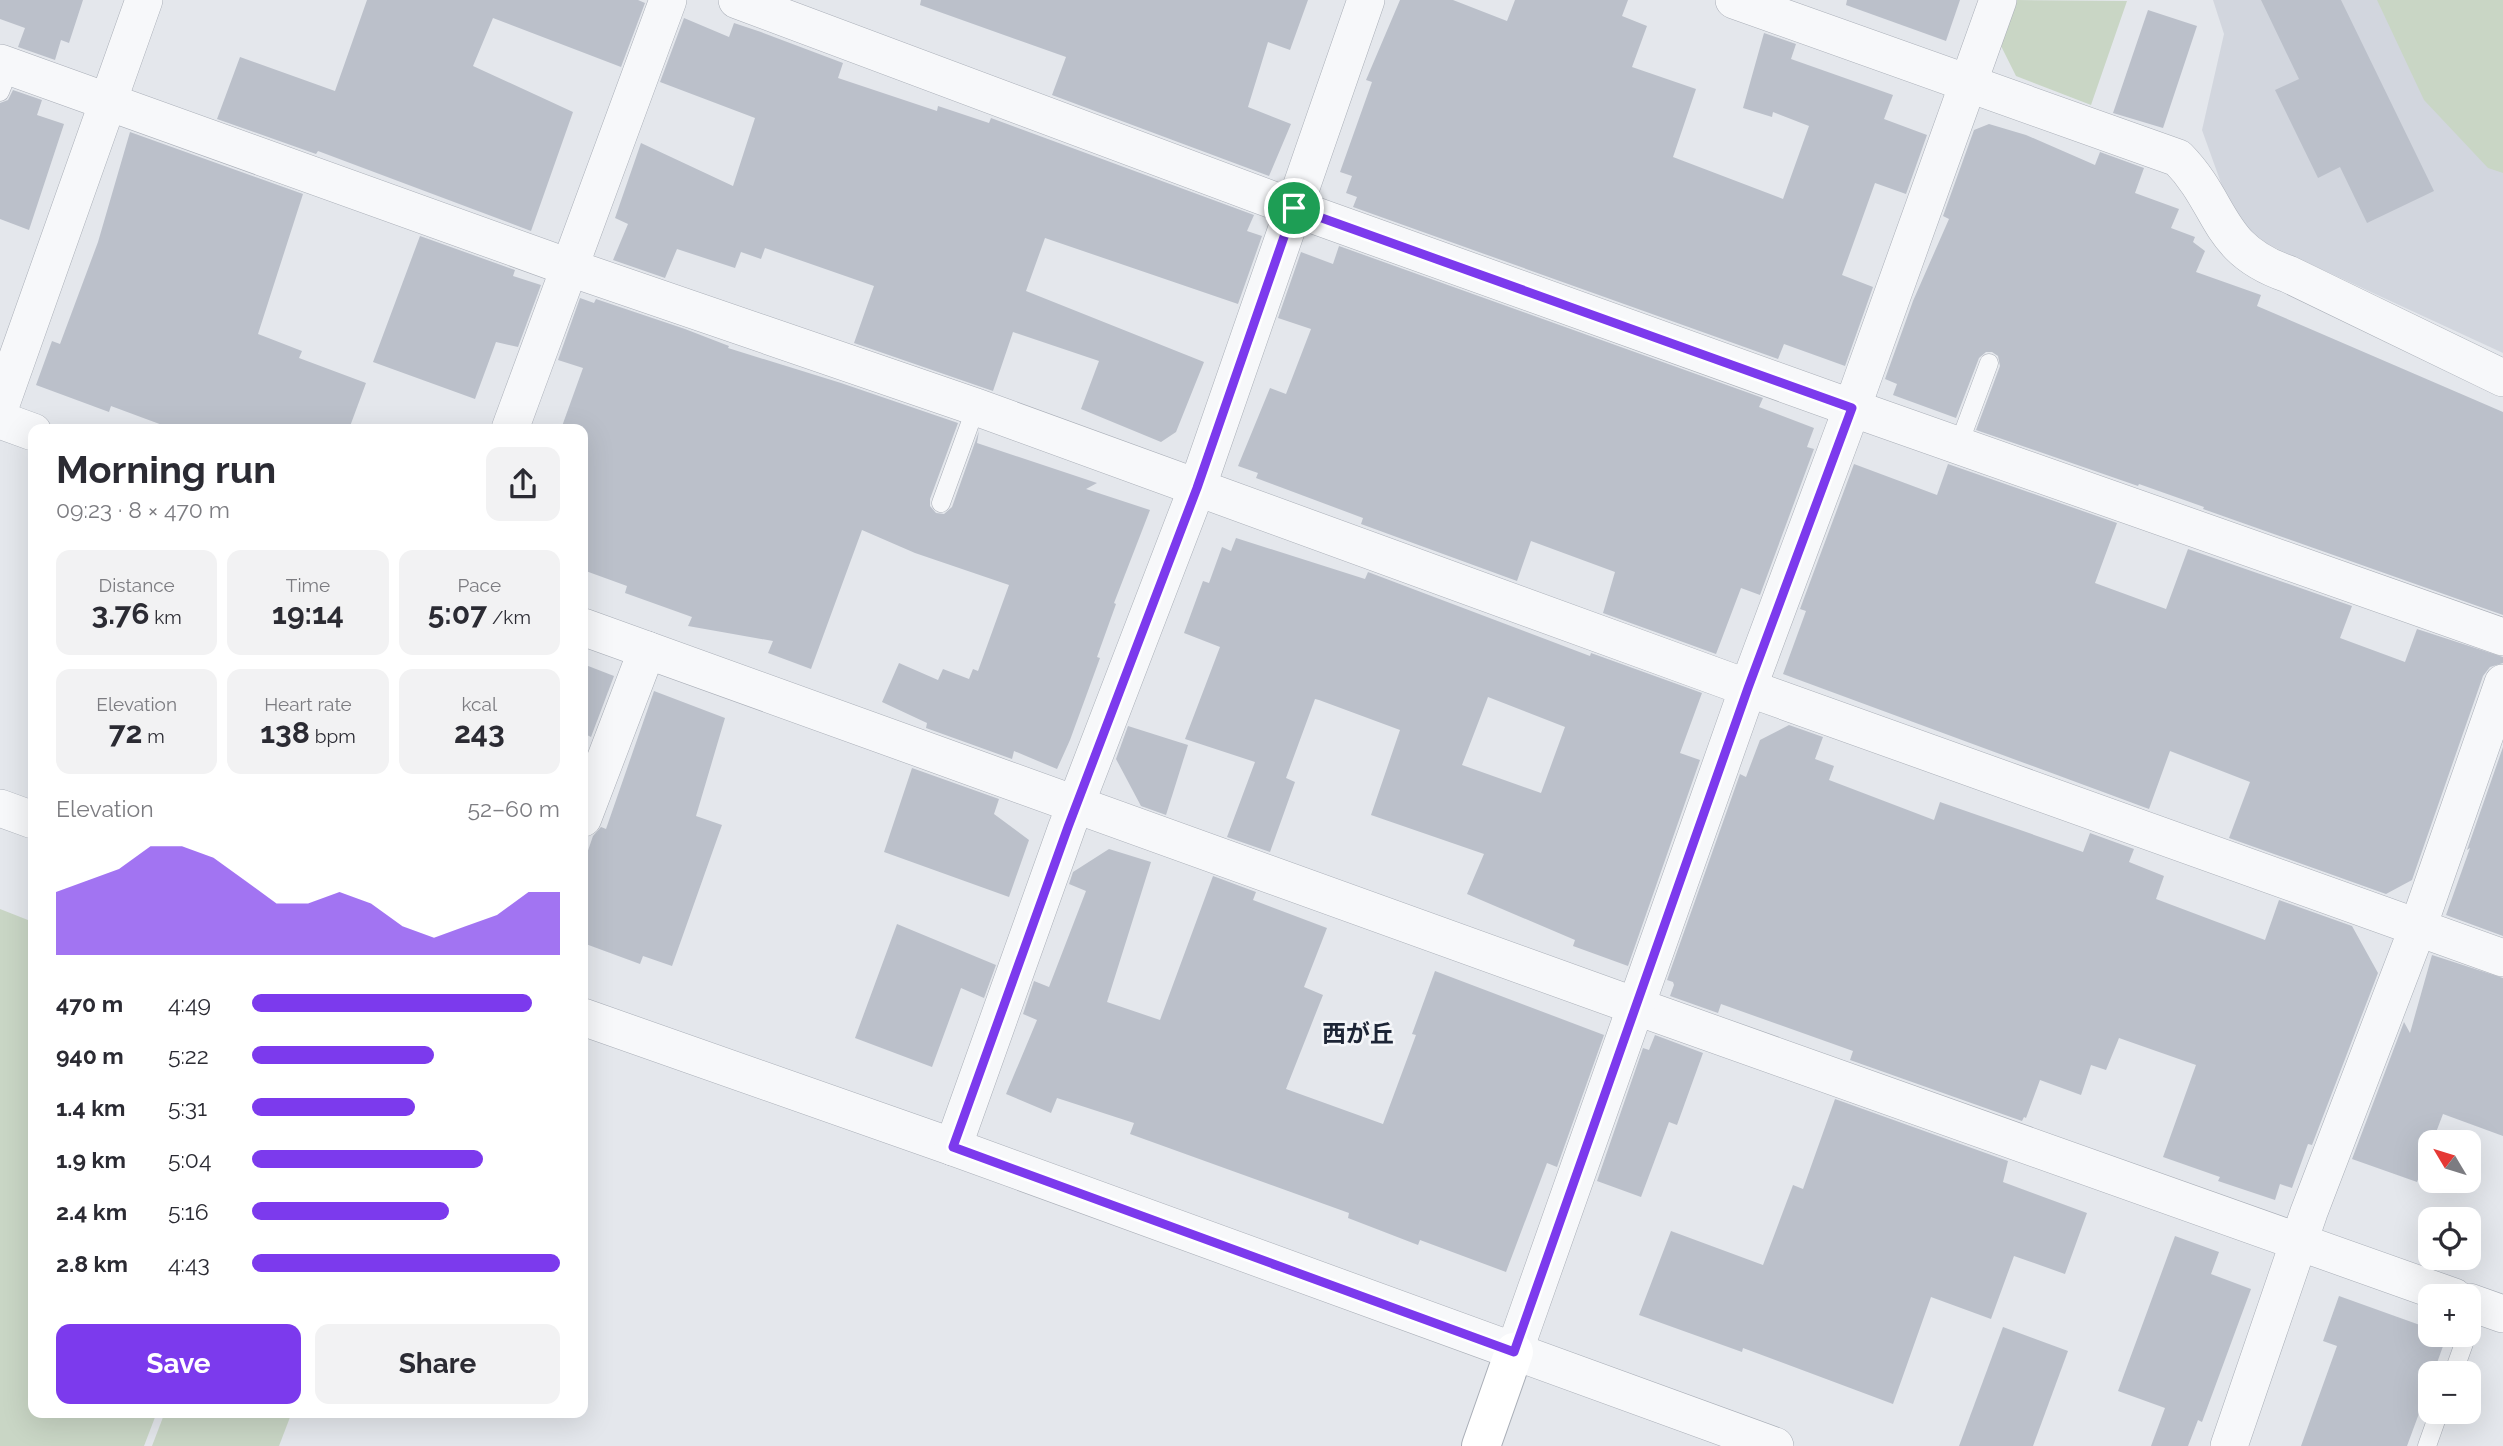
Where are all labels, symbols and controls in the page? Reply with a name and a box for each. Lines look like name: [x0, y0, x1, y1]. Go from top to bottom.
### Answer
pin: [1264, 178, 1324, 238]
icon: arrive: [1275, 189, 1313, 227]
text: Morning run: [56, 447, 276, 492]
button: share: [486, 447, 560, 521]
text: 09:23 · 8 × 470 m: [56, 496, 230, 523]
text: Distance: [99, 574, 175, 596]
text: Time: [286, 574, 330, 596]
text: Pace: [458, 574, 501, 596]
text: 3.76: [92, 596, 149, 631]
text: 19:14: [272, 596, 344, 631]
text: 5:07: [428, 596, 487, 631]
text: km: [149, 606, 182, 628]
text: /km: [487, 606, 531, 628]
text: Elevation: [96, 693, 177, 715]
text: Heart rate: [264, 693, 352, 715]
text: kcal: [462, 693, 497, 715]
text: 72: [109, 715, 142, 750]
text: 138: [260, 715, 310, 750]
text: 243: [454, 715, 505, 750]
text: m: [142, 725, 165, 747]
text: bpm: [310, 725, 356, 747]
text: Elevation: [56, 795, 154, 822]
text: 52–60 m: [467, 795, 560, 822]
text: 470 m: [56, 990, 123, 1017]
text: 4:49: [168, 990, 211, 1017]
district label: 西が丘: [1322, 1019, 1394, 1048]
text: 940 m: [56, 1042, 124, 1069]
text: 5:22: [168, 1042, 209, 1069]
text: 1.4 km: [56, 1094, 125, 1121]
text: 5:31: [168, 1094, 207, 1121]
north arrow: [2418, 1130, 2482, 1194]
map controls: [2418, 1130, 2481, 1424]
text: 1.9 km: [56, 1146, 126, 1173]
text: 5:04: [168, 1146, 212, 1173]
text: 2.4 km: [56, 1198, 127, 1225]
text: 5:16: [168, 1198, 209, 1225]
button: locate: [2418, 1207, 2481, 1270]
text: 2.8 km: [56, 1250, 128, 1277]
text: 4:43: [168, 1250, 210, 1277]
button: +: [2418, 1284, 2481, 1347]
button: Save: [56, 1324, 301, 1404]
button: Share: [315, 1324, 560, 1404]
button: −: [2418, 1361, 2481, 1424]

